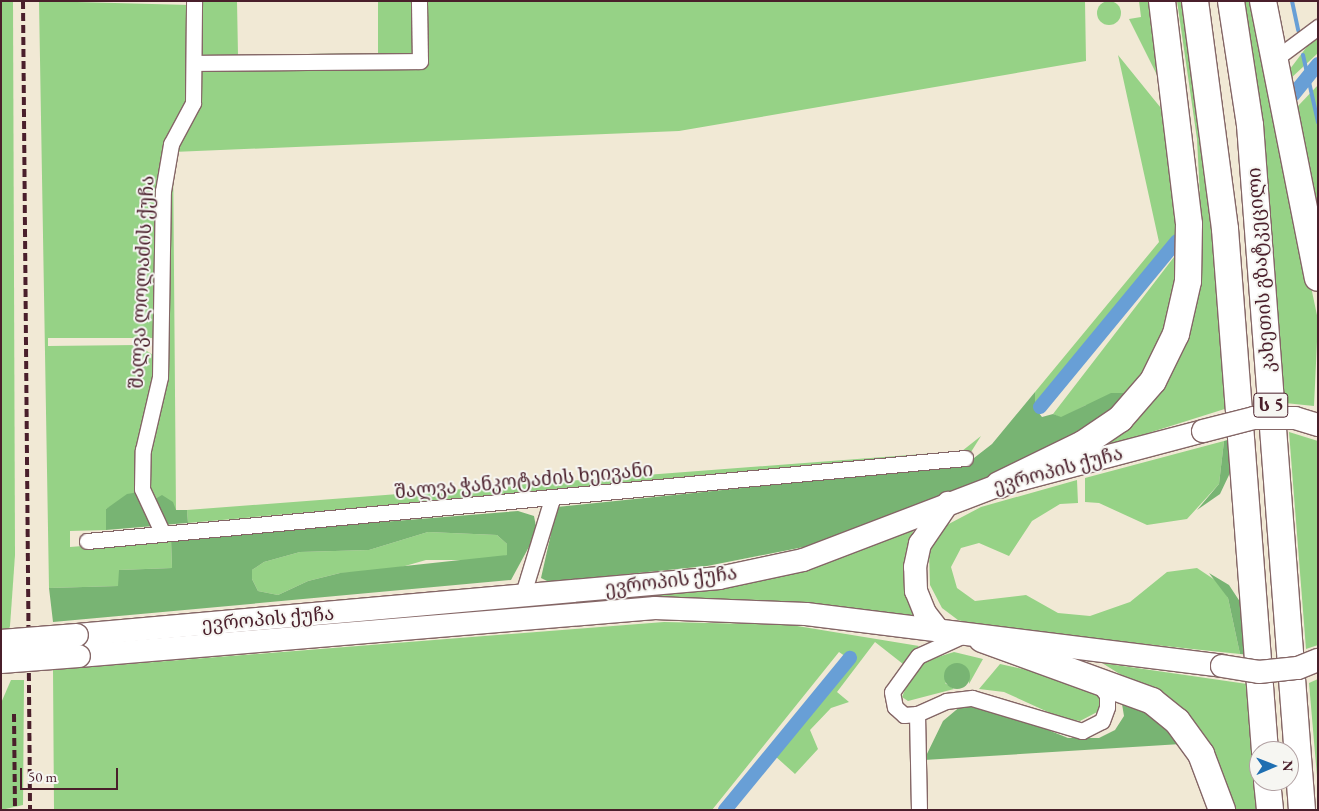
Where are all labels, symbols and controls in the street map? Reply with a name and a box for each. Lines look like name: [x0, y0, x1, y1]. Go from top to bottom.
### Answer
street label: კახეთის გზატკეცილი: [1242, 167, 1280, 373]
street label: შალვა ლოლაძის ქუჩა: [125, 175, 159, 389]
road number: ს 5: [1252, 390, 1290, 420]
street label: ევროპის ქუჩა: [991, 442, 1125, 498]
street label: შალვა ჭანკოტაძის ხეივანი: [394, 458, 654, 504]
street label: ევროპის ქუჩა: [604, 562, 738, 600]
street label: ევროპის ქუჩა: [201, 602, 335, 636]
north arrow: [1249, 741, 1299, 791]
scale bar: [22, 758, 120, 790]
text: N: [1279, 760, 1297, 772]
text: 50 m: [28, 767, 57, 786]

